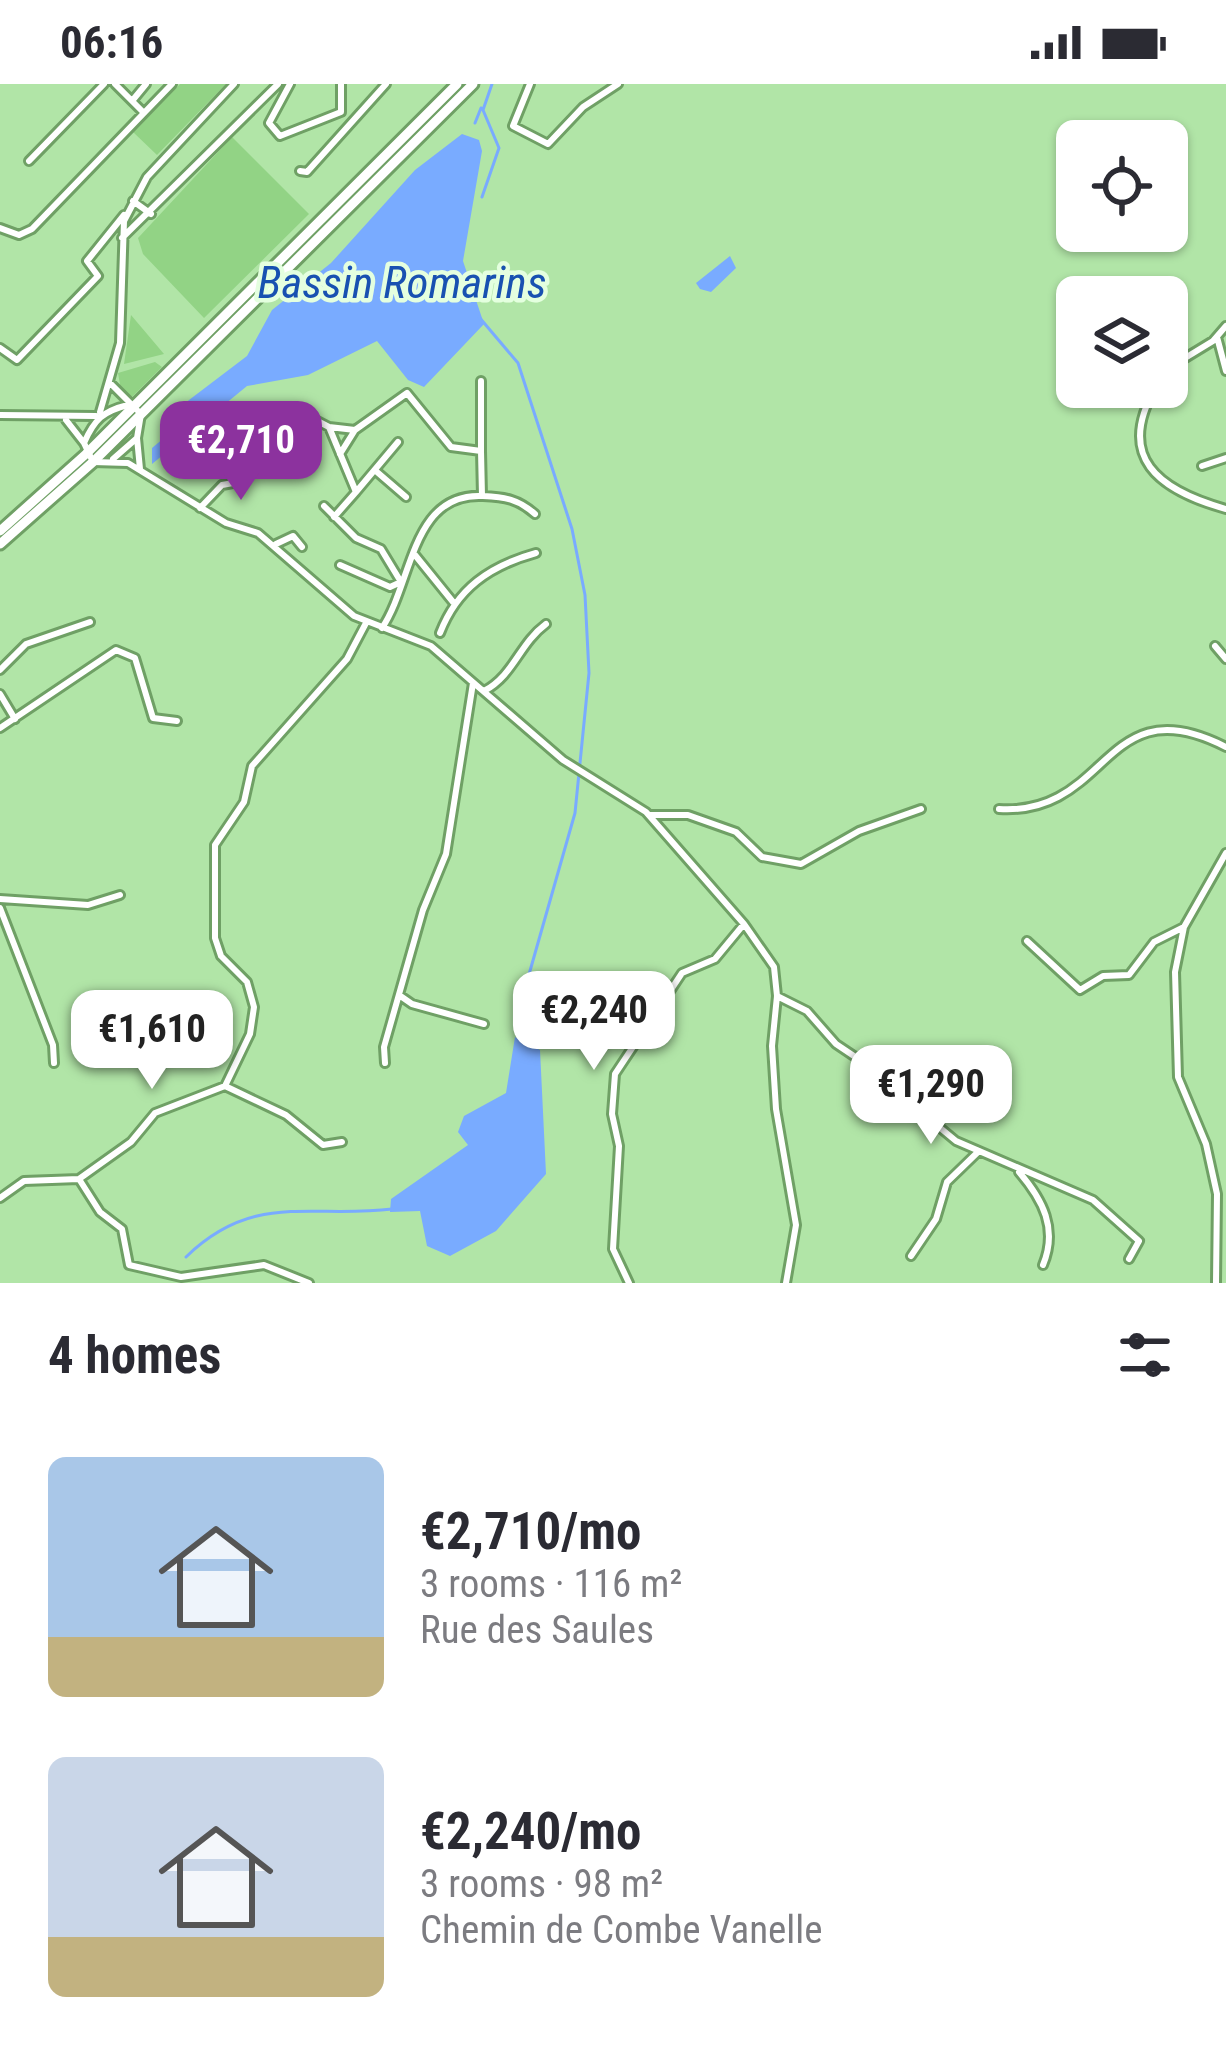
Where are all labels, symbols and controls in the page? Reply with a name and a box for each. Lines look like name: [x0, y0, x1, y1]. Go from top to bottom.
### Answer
text: 06:16: [60, 16, 163, 69]
map controls: [1056, 120, 1188, 408]
button: locate: [1056, 120, 1188, 252]
water label: Bassin Romarins: [257, 256, 547, 309]
button: layers: [1056, 276, 1188, 408]
pin: €2,710: [143, 401, 339, 503]
text: €2,710: [187, 417, 295, 463]
pin: €2,240: [496, 971, 692, 1073]
text: €2,240: [540, 987, 648, 1033]
pin: €1,610: [54, 990, 250, 1092]
text: €1,610: [98, 1006, 206, 1052]
pin: €1,290: [833, 1045, 1029, 1147]
text: €1,290: [877, 1061, 985, 1107]
icon: filters: [1112, 1322, 1178, 1388]
text: 4 homes: [48, 1326, 221, 1385]
text: €2,710/mo: [420, 1502, 641, 1561]
icon: home: [144, 1505, 288, 1649]
text: 3 rooms · 116 m²: [420, 1561, 682, 1607]
text: Rue des Saules: [420, 1607, 654, 1653]
text: €2,240/mo: [420, 1802, 641, 1861]
icon: home: [144, 1805, 288, 1949]
text: 3 rooms · 98 m²: [420, 1861, 663, 1907]
text: Chemin de Combe Vanelle: [420, 1907, 823, 1953]

